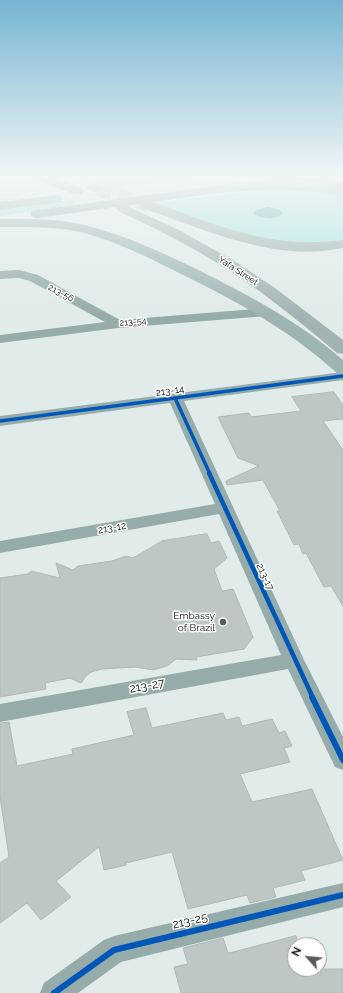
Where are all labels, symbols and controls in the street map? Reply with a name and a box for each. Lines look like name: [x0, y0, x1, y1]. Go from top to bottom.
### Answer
street label: Yafa Street: [216, 254, 260, 288]
street label: 213-56: [46, 282, 76, 304]
street label: 213-54: [119, 315, 147, 329]
street label: 213-14: [155, 383, 185, 399]
street label: 213-12: [97, 520, 127, 536]
street label: 213-17: [254, 562, 276, 592]
place label: Embassy of Brazil: [173, 610, 215, 634]
marker: Embassy of Brazil: [218, 617, 228, 627]
street label: 213-27: [128, 676, 166, 696]
street label: 213-25: [171, 910, 209, 932]
north arrow: [287, 937, 327, 977]
text: N: [289, 945, 304, 958]

